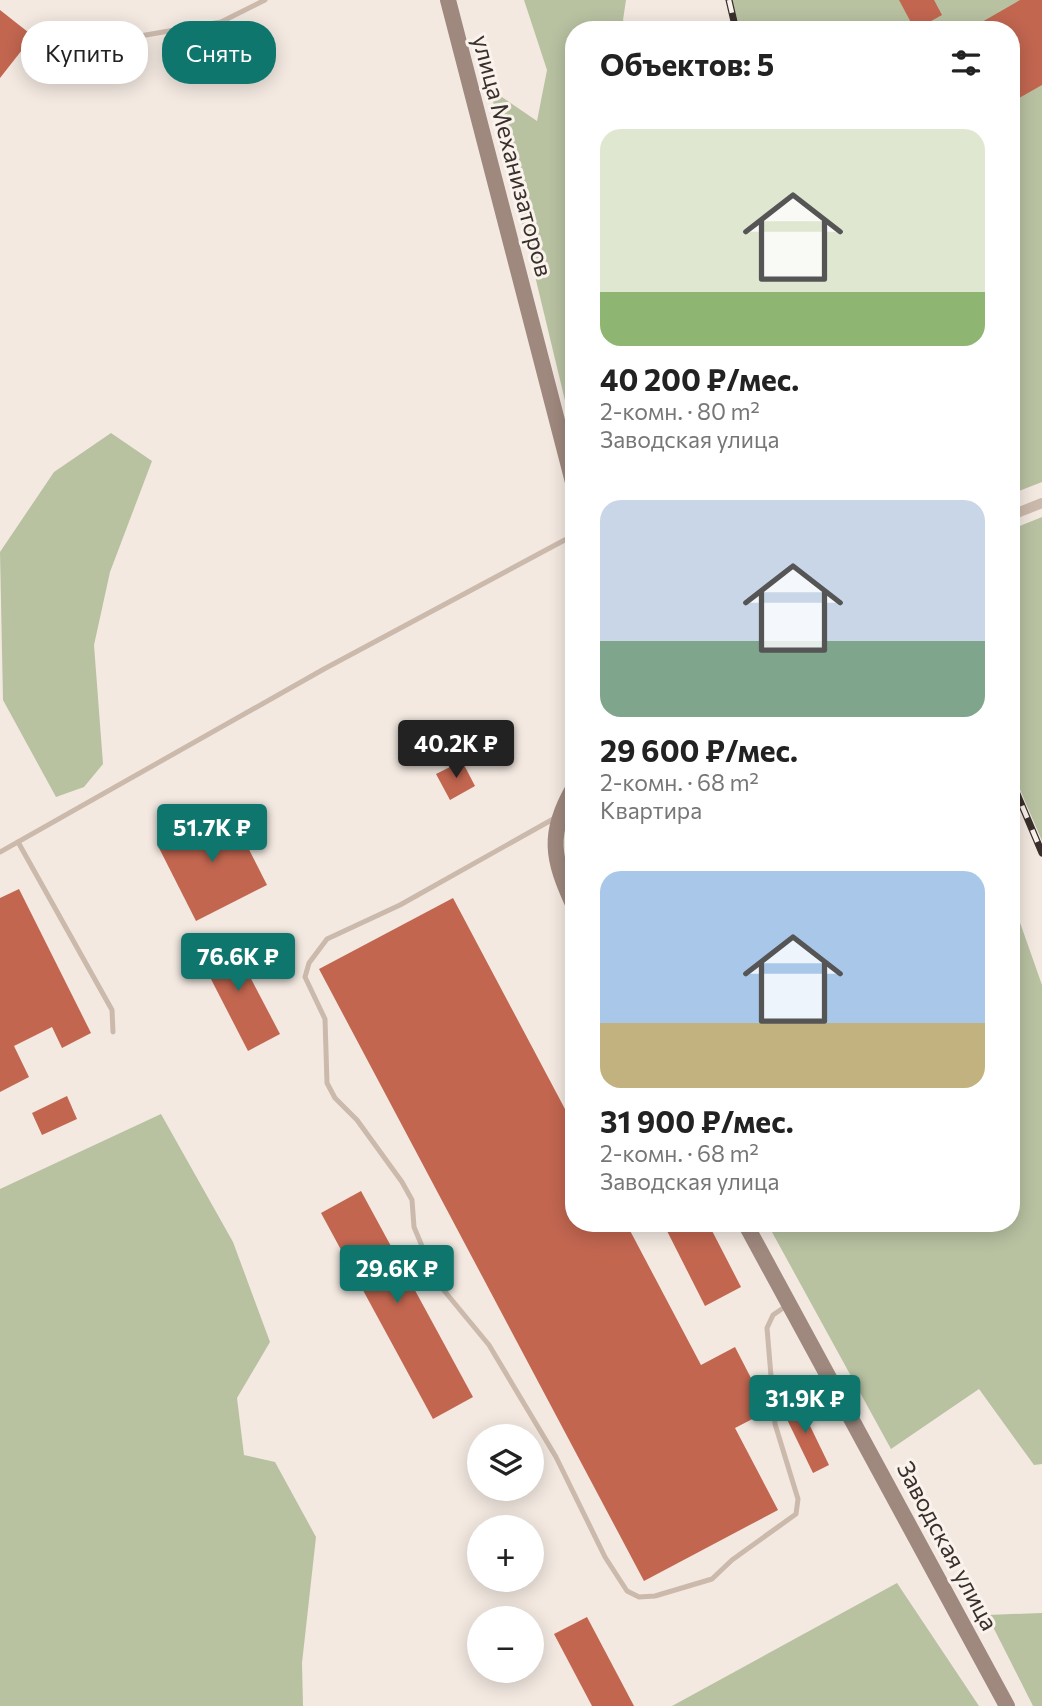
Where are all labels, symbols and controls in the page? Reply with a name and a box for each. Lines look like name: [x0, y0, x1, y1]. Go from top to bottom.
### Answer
chip: Купить: [21, 21, 148, 84]
chip: Снять: [162, 21, 276, 84]
street label: улица Механизаторов: [467, 32, 560, 280]
icon: filters: [947, 44, 985, 82]
text: Объектов: 5: [600, 45, 774, 82]
icon: home: [730, 174, 856, 300]
text: 40 200 ₽/мес.: [600, 360, 799, 397]
text: 2-комн. · 80 m²: [600, 397, 760, 425]
text: Заводская улица: [600, 425, 779, 453]
icon: home: [730, 545, 856, 671]
pin: 40.2K ₽: [391, 720, 521, 780]
text: 40.2K ₽: [414, 729, 498, 757]
text: 29 600 ₽/мес.: [600, 731, 798, 768]
text: 2-комн. · 68 m²: [600, 768, 759, 796]
text: Квартира: [600, 796, 702, 824]
pin: 51.7K ₽: [147, 804, 277, 864]
text: 51.7K ₽: [173, 813, 251, 841]
icon: home: [730, 916, 856, 1042]
pin: 76.6K ₽: [173, 934, 303, 993]
text: 76.6K ₽: [197, 942, 279, 970]
text: 31 900 ₽/мес.: [600, 1102, 794, 1139]
text: 2-комн. · 68 m²: [600, 1139, 759, 1167]
text: Заводская улица: [600, 1167, 779, 1195]
pin: 29.6K ₽: [332, 1246, 462, 1305]
text: 29.6K ₽: [356, 1254, 438, 1282]
pin: 31.9K ₽: [740, 1376, 870, 1435]
text: 31.9K ₽: [765, 1384, 845, 1412]
map controls: [467, 1424, 544, 1683]
button: layers: [467, 1424, 544, 1501]
street label: Заводская улица: [892, 1456, 1005, 1635]
button: +: [467, 1515, 544, 1592]
button: −: [467, 1606, 544, 1683]

